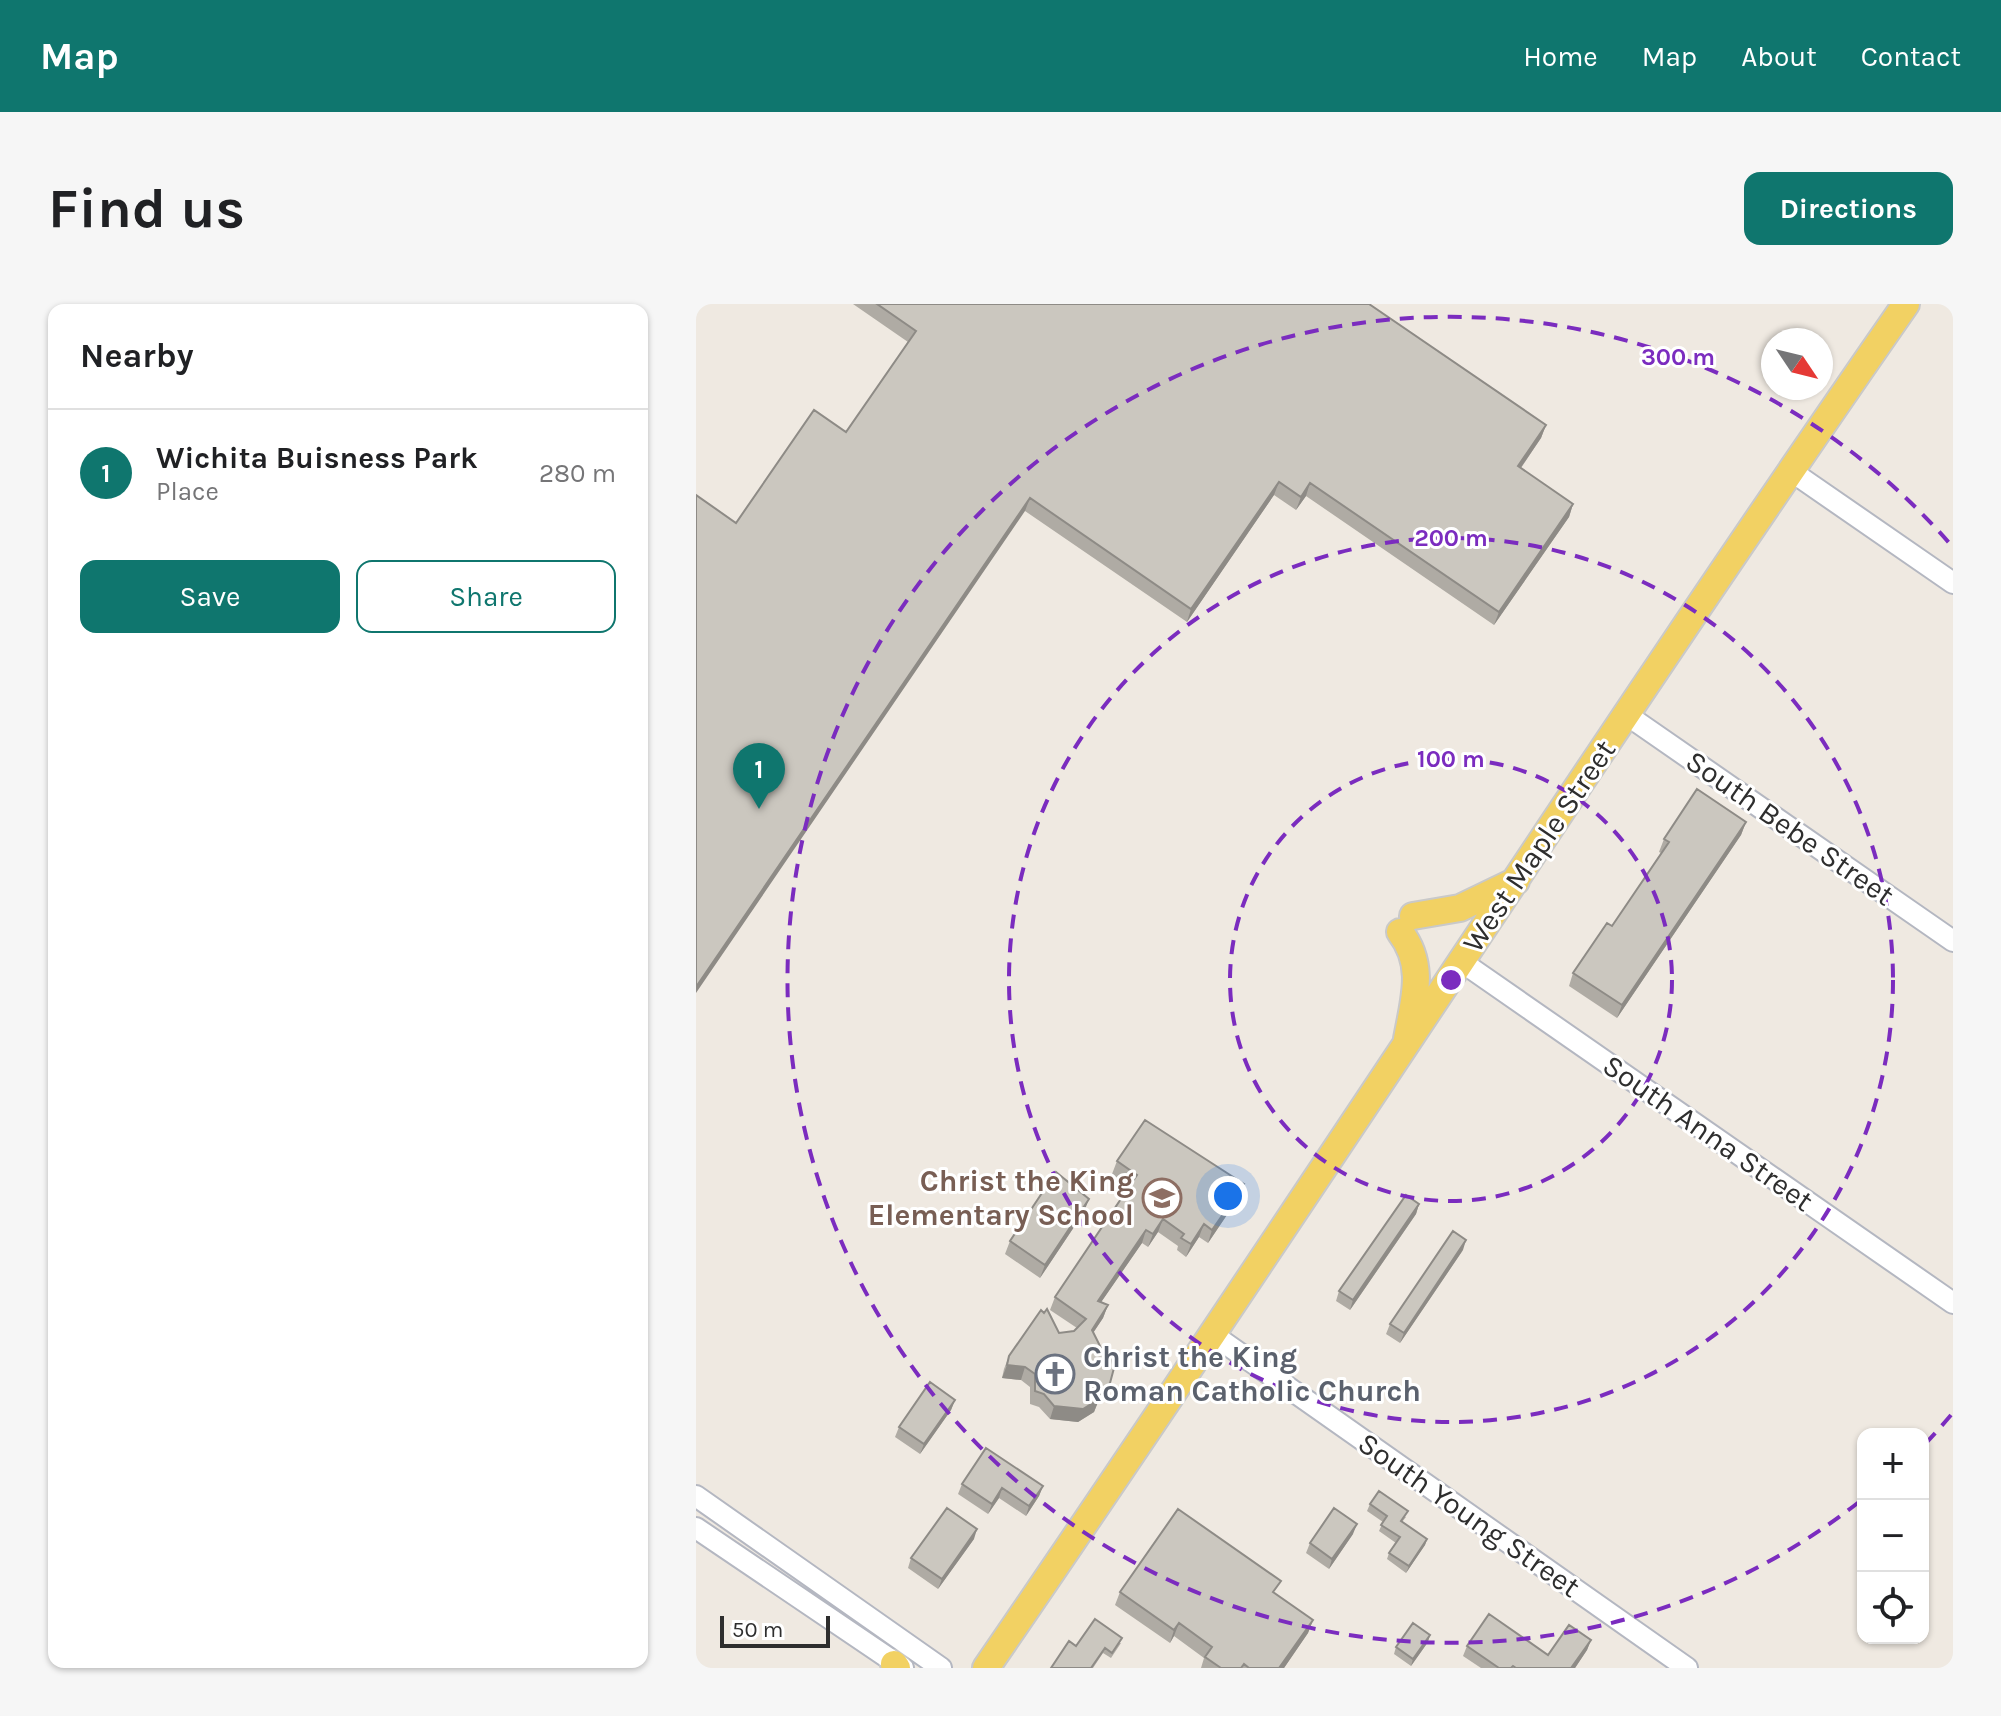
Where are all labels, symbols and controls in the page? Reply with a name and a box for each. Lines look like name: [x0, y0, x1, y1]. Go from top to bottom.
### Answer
text: Map: [40, 34, 119, 79]
text: Home: [1523, 40, 1598, 73]
text: Map: [1642, 40, 1697, 73]
text: About: [1741, 40, 1817, 73]
text: Contact: [1861, 40, 1961, 73]
button: Directions: [1744, 172, 1953, 245]
text: Find us: [48, 176, 245, 241]
north arrow: [1761, 328, 1833, 400]
text: Nearby: [80, 336, 194, 376]
text: 300 m: [1641, 343, 1715, 371]
text: Wichita Buisness Park: [156, 440, 478, 476]
text: 1: [101, 458, 111, 489]
text: 280 m: [539, 458, 616, 489]
text: Place: [156, 476, 219, 507]
text: 200 m: [1414, 524, 1488, 552]
button: Save: [80, 560, 340, 633]
button: Share: [356, 560, 616, 633]
street label: West Maple Street: [1455, 733, 1623, 959]
pin: 1: [733, 743, 785, 809]
street label: South Bebe Street: [1679, 743, 1901, 913]
text: 100 m: [1417, 745, 1485, 773]
centre of rings: [1437, 966, 1465, 994]
street label: South Anna Street: [1596, 1047, 1820, 1219]
place label: Christ the King Elementary School: [868, 1163, 1134, 1233]
your location: [1208, 1176, 1248, 1216]
school or university icon: Christ the King Elementary School: [1141, 1177, 1183, 1219]
place label: Christ the King Roman Catholic Church: [1083, 1339, 1421, 1409]
church icon: Christ the King Roman Catholic Church: [1034, 1353, 1076, 1395]
street label: South Young Street: [1351, 1425, 1587, 1605]
map controls: [1857, 1428, 1929, 1644]
button: +: [1857, 1428, 1929, 1500]
button: −: [1857, 1500, 1929, 1572]
button: locate: [1857, 1572, 1929, 1644]
scale bar: [720, 1612, 830, 1648]
text: 50 m: [732, 1617, 783, 1643]

